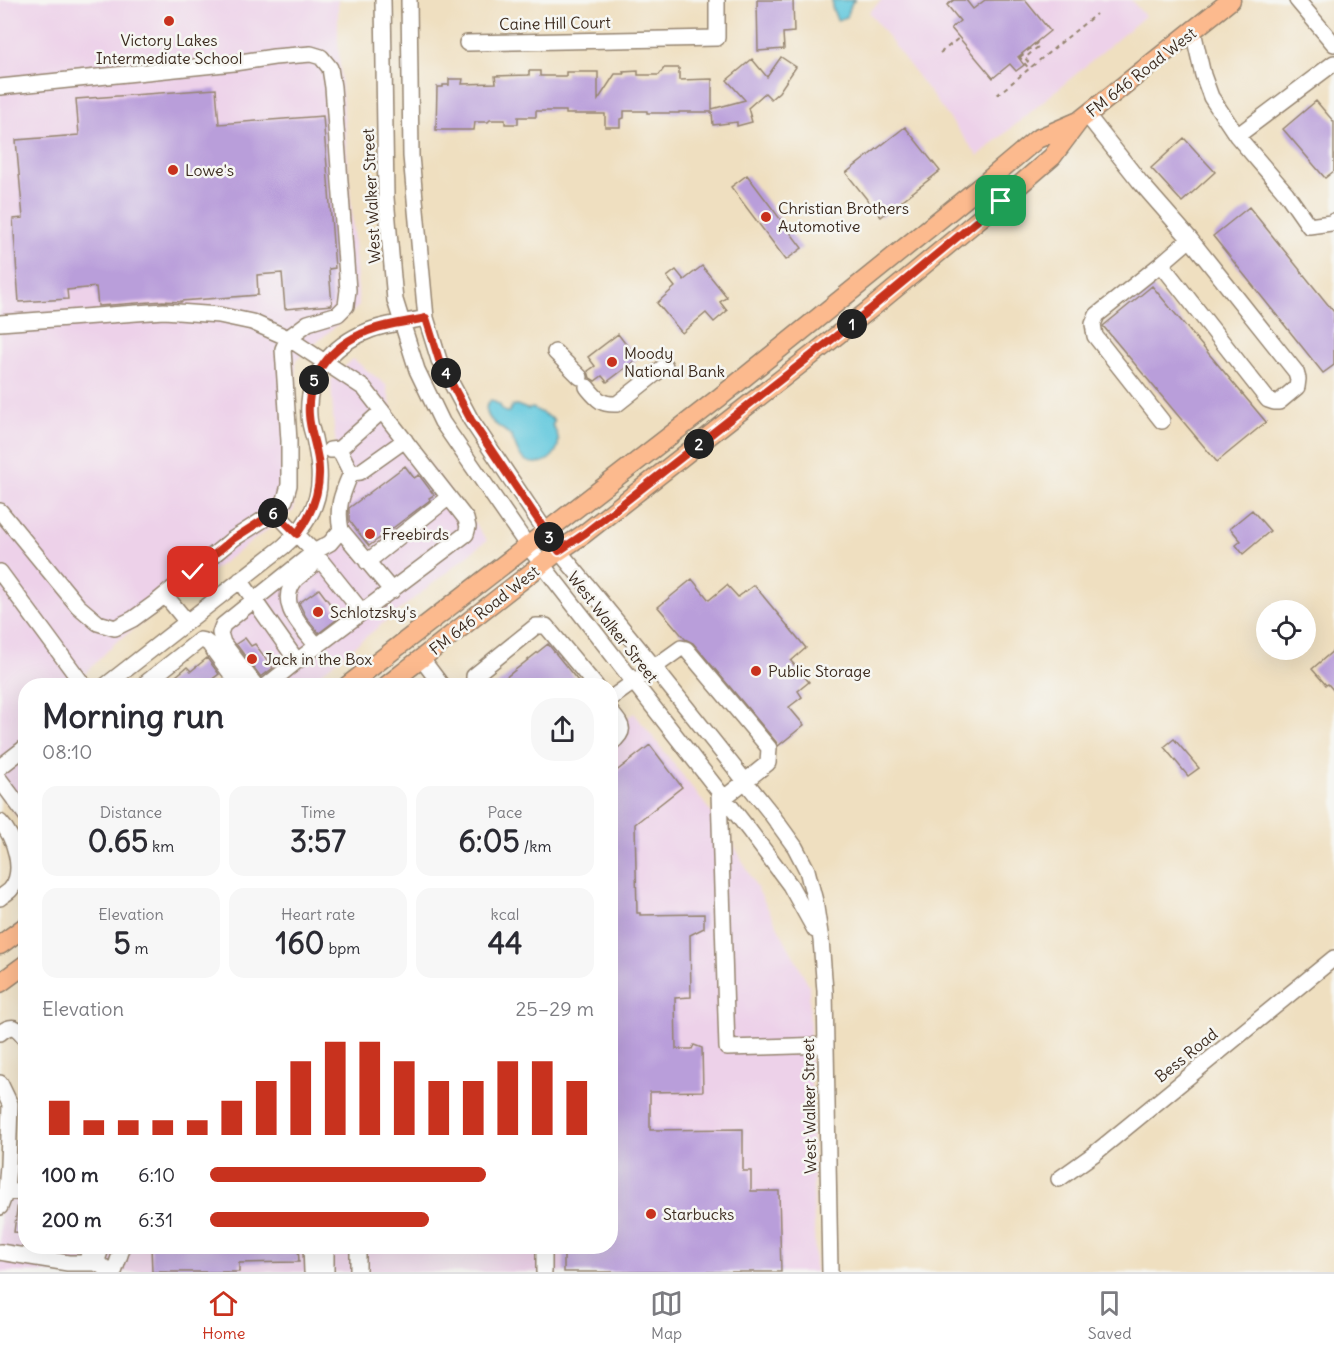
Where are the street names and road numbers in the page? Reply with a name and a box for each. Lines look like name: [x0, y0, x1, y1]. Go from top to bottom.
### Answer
street label: Caine Hill Court: [499, 12, 612, 34]
street label: FM 646 Road West: [1082, 23, 1200, 121]
street label: West Walker Street: [357, 127, 385, 264]
street label: FM 646 Road West: [425, 561, 543, 659]
street label: West Walker Street: [563, 567, 663, 687]
street label: Bess Road: [1151, 1024, 1221, 1086]
street label: West Walker Street: [798, 1037, 820, 1174]

